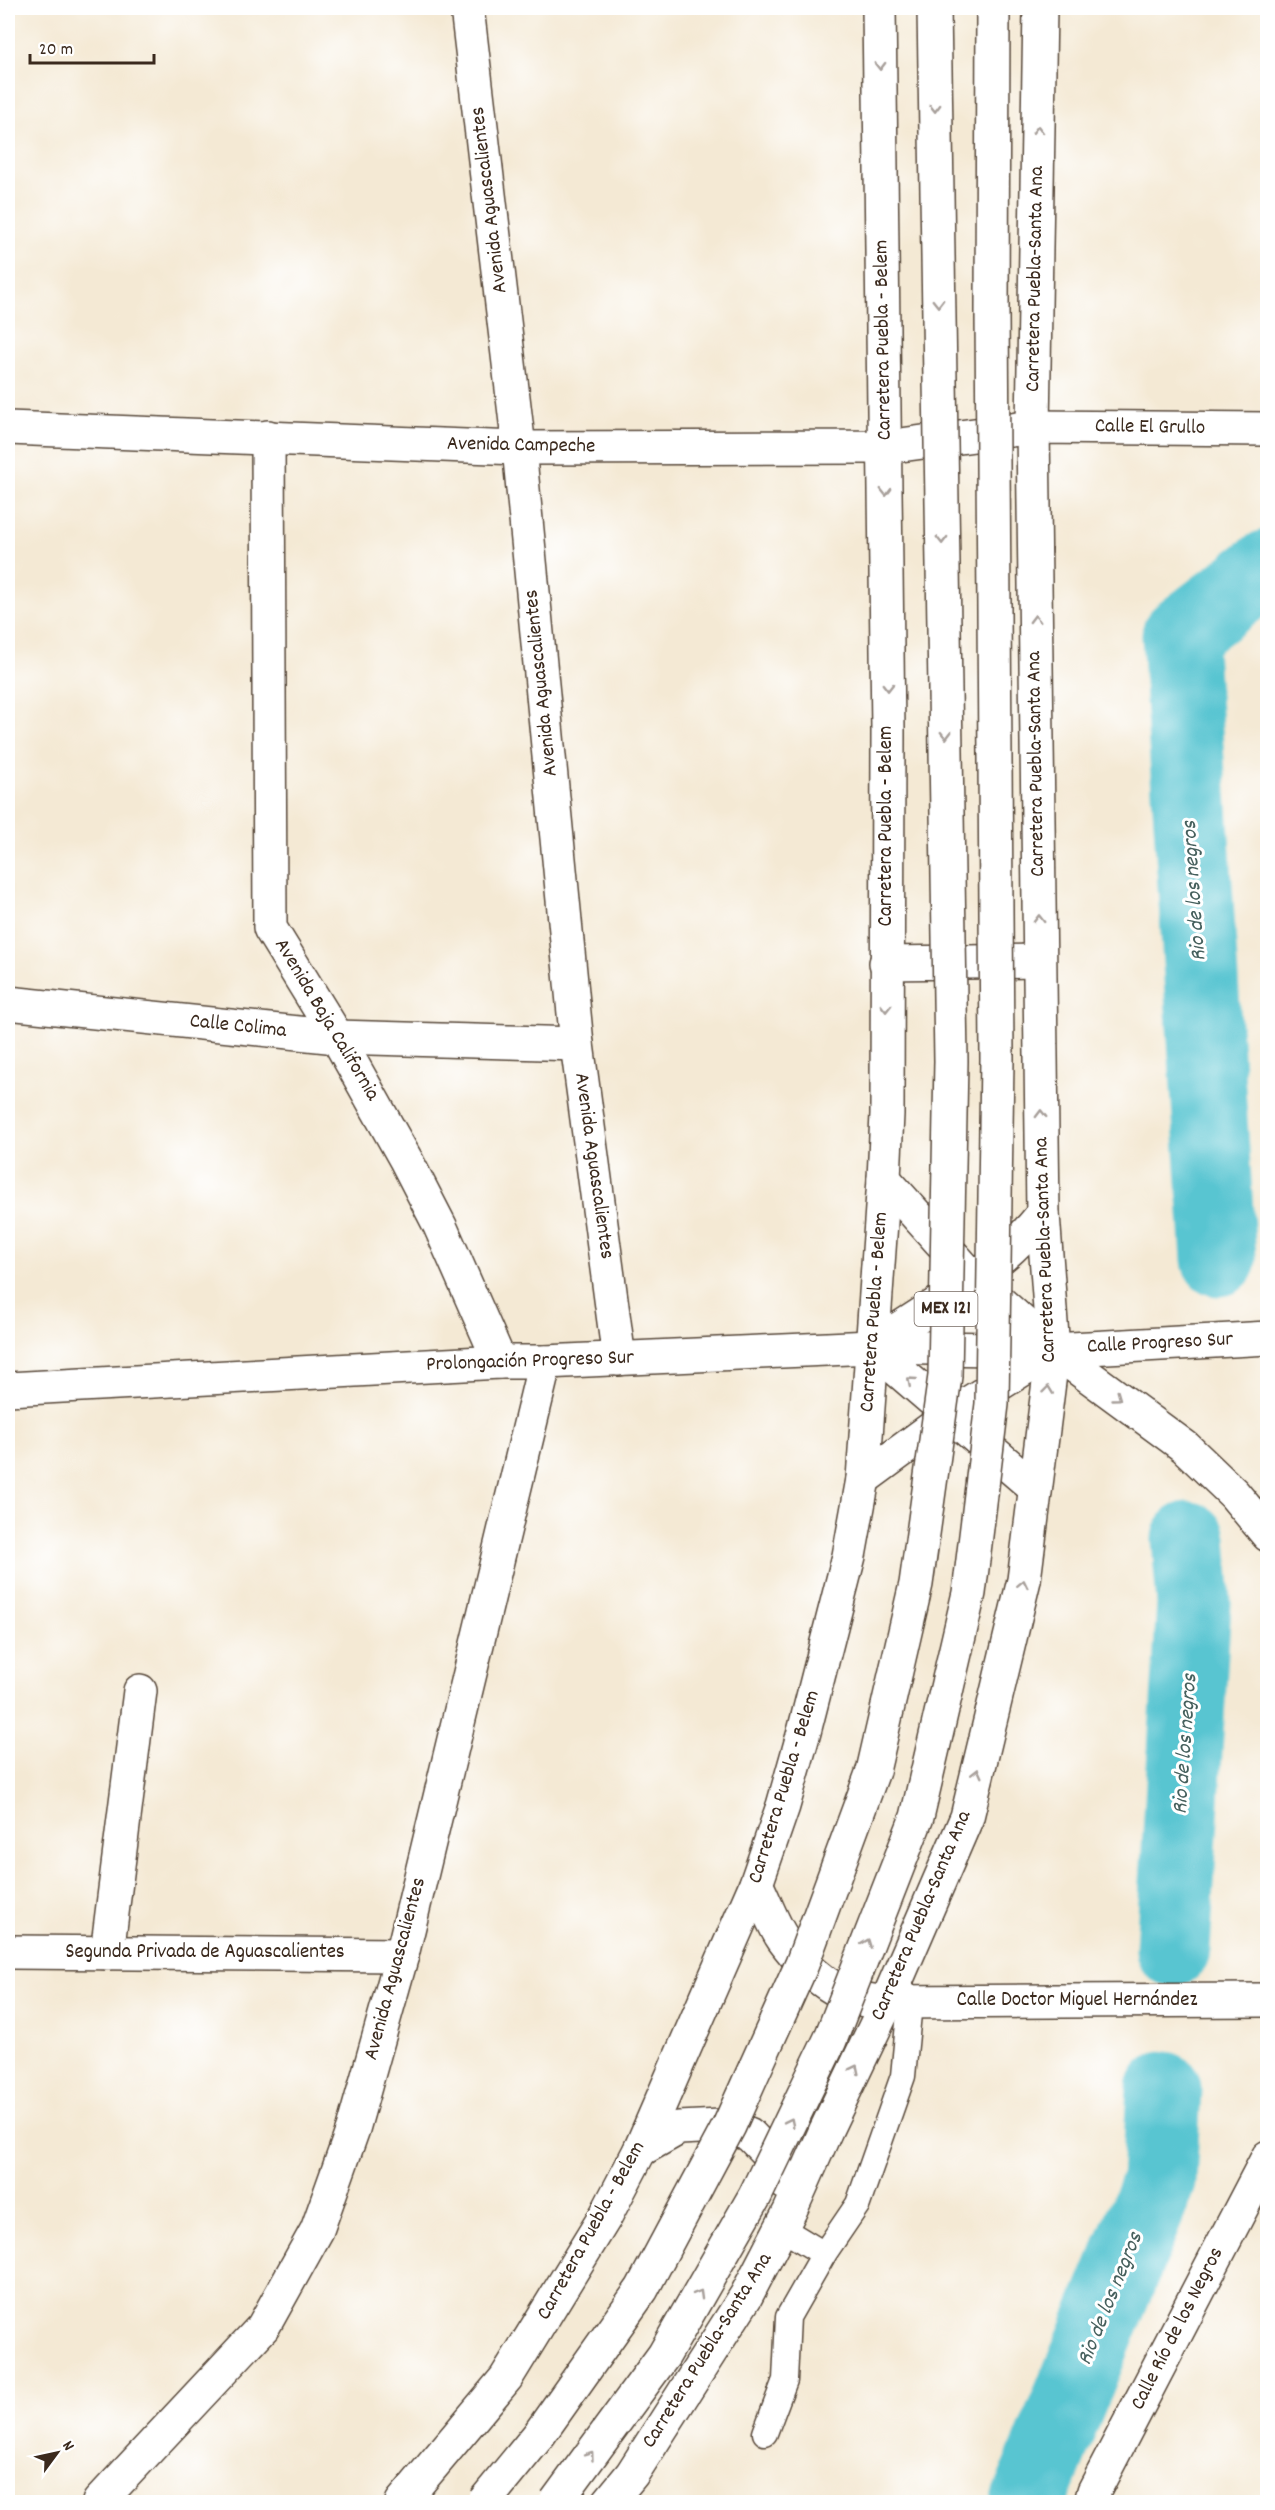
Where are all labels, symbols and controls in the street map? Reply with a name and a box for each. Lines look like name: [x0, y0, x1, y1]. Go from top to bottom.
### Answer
scale bar: [30, 27, 154, 65]
text: 20 m: [39, 38, 73, 63]
one-way arrow: [874, 61, 886, 70]
one-way arrow: [929, 103, 941, 112]
street label: Avenida Aguascalientes: [464, 105, 516, 295]
one-way arrow: [1032, 125, 1044, 134]
street label: Carretera Puebla-Santa Ana: [1019, 165, 1053, 392]
street label: Carretera Puebla - Belem: [867, 239, 901, 441]
one-way arrow: [932, 298, 945, 307]
street label: Calle El Grullo: [1095, 412, 1205, 444]
street label: Avenida Campeche: [447, 430, 595, 462]
one-way arrow: [880, 487, 892, 496]
one-way arrow: [936, 535, 949, 544]
street label: Avenida Aguascalientes: [517, 588, 567, 778]
one-way arrow: [1029, 614, 1041, 623]
street label: Carretera Puebla-Santa Ana: [1020, 650, 1054, 877]
one-way arrow: [882, 682, 894, 691]
street label: Carretera Puebla - Belem: [872, 726, 902, 926]
one-way arrow: [939, 730, 952, 739]
water label: Rio de los negros: [1175, 819, 1215, 962]
one-way arrow: [1032, 914, 1045, 923]
street label: Avenida Baja California: [266, 933, 387, 1108]
one-way arrow: [880, 1003, 892, 1012]
street label: Calle Colima: [188, 1007, 289, 1047]
street label: Avenida Aguascalientes: [565, 1071, 621, 1261]
one-way arrow: [1035, 1109, 1048, 1118]
street label: Carretera Puebla-Santa Ana: [1027, 1136, 1065, 1363]
street label: Carretera Puebla - Belem: [853, 1211, 897, 1413]
road number: MEX 121: [914, 1292, 978, 1326]
street label: Calle Progreso Sur: [1086, 1325, 1234, 1363]
street label: Prolongación Progreso Sur: [426, 1343, 635, 1381]
one-way arrow: [907, 1377, 918, 1388]
one-way arrow: [1041, 1386, 1053, 1395]
one-way arrow: [1111, 1390, 1122, 1401]
one-way arrow: [1016, 1579, 1029, 1589]
water label: Rio de los negros: [1166, 1672, 1206, 1815]
street label: Carretera Puebla - Belem: [741, 1687, 829, 1887]
one-way arrow: [970, 1768, 983, 1778]
street label: Carretera Puebla-Santa Ana: [864, 1805, 980, 2026]
street label: Avenida Aguascalientes: [357, 1874, 435, 2064]
street label: Segunda Privada de Aguascalientes: [65, 1938, 345, 1968]
one-way arrow: [860, 1938, 873, 1949]
street label: Calle Doctor Miguel Hernández: [957, 1986, 1197, 2016]
one-way arrow: [847, 2065, 859, 2076]
one-way arrow: [783, 2117, 795, 2128]
street label: Carretera Puebla - Belem: [530, 2136, 654, 2326]
water label: Rio de los negros: [1070, 2227, 1152, 2370]
street label: Calle Río de los Negros: [1124, 2242, 1232, 2416]
street label: Carretera Puebla-Santa Ana: [635, 2246, 781, 2455]
one-way arrow: [692, 2290, 703, 2300]
north arrow: [27, 2423, 87, 2483]
text: N: [56, 2437, 79, 2456]
one-way arrow: [583, 2451, 594, 2462]

